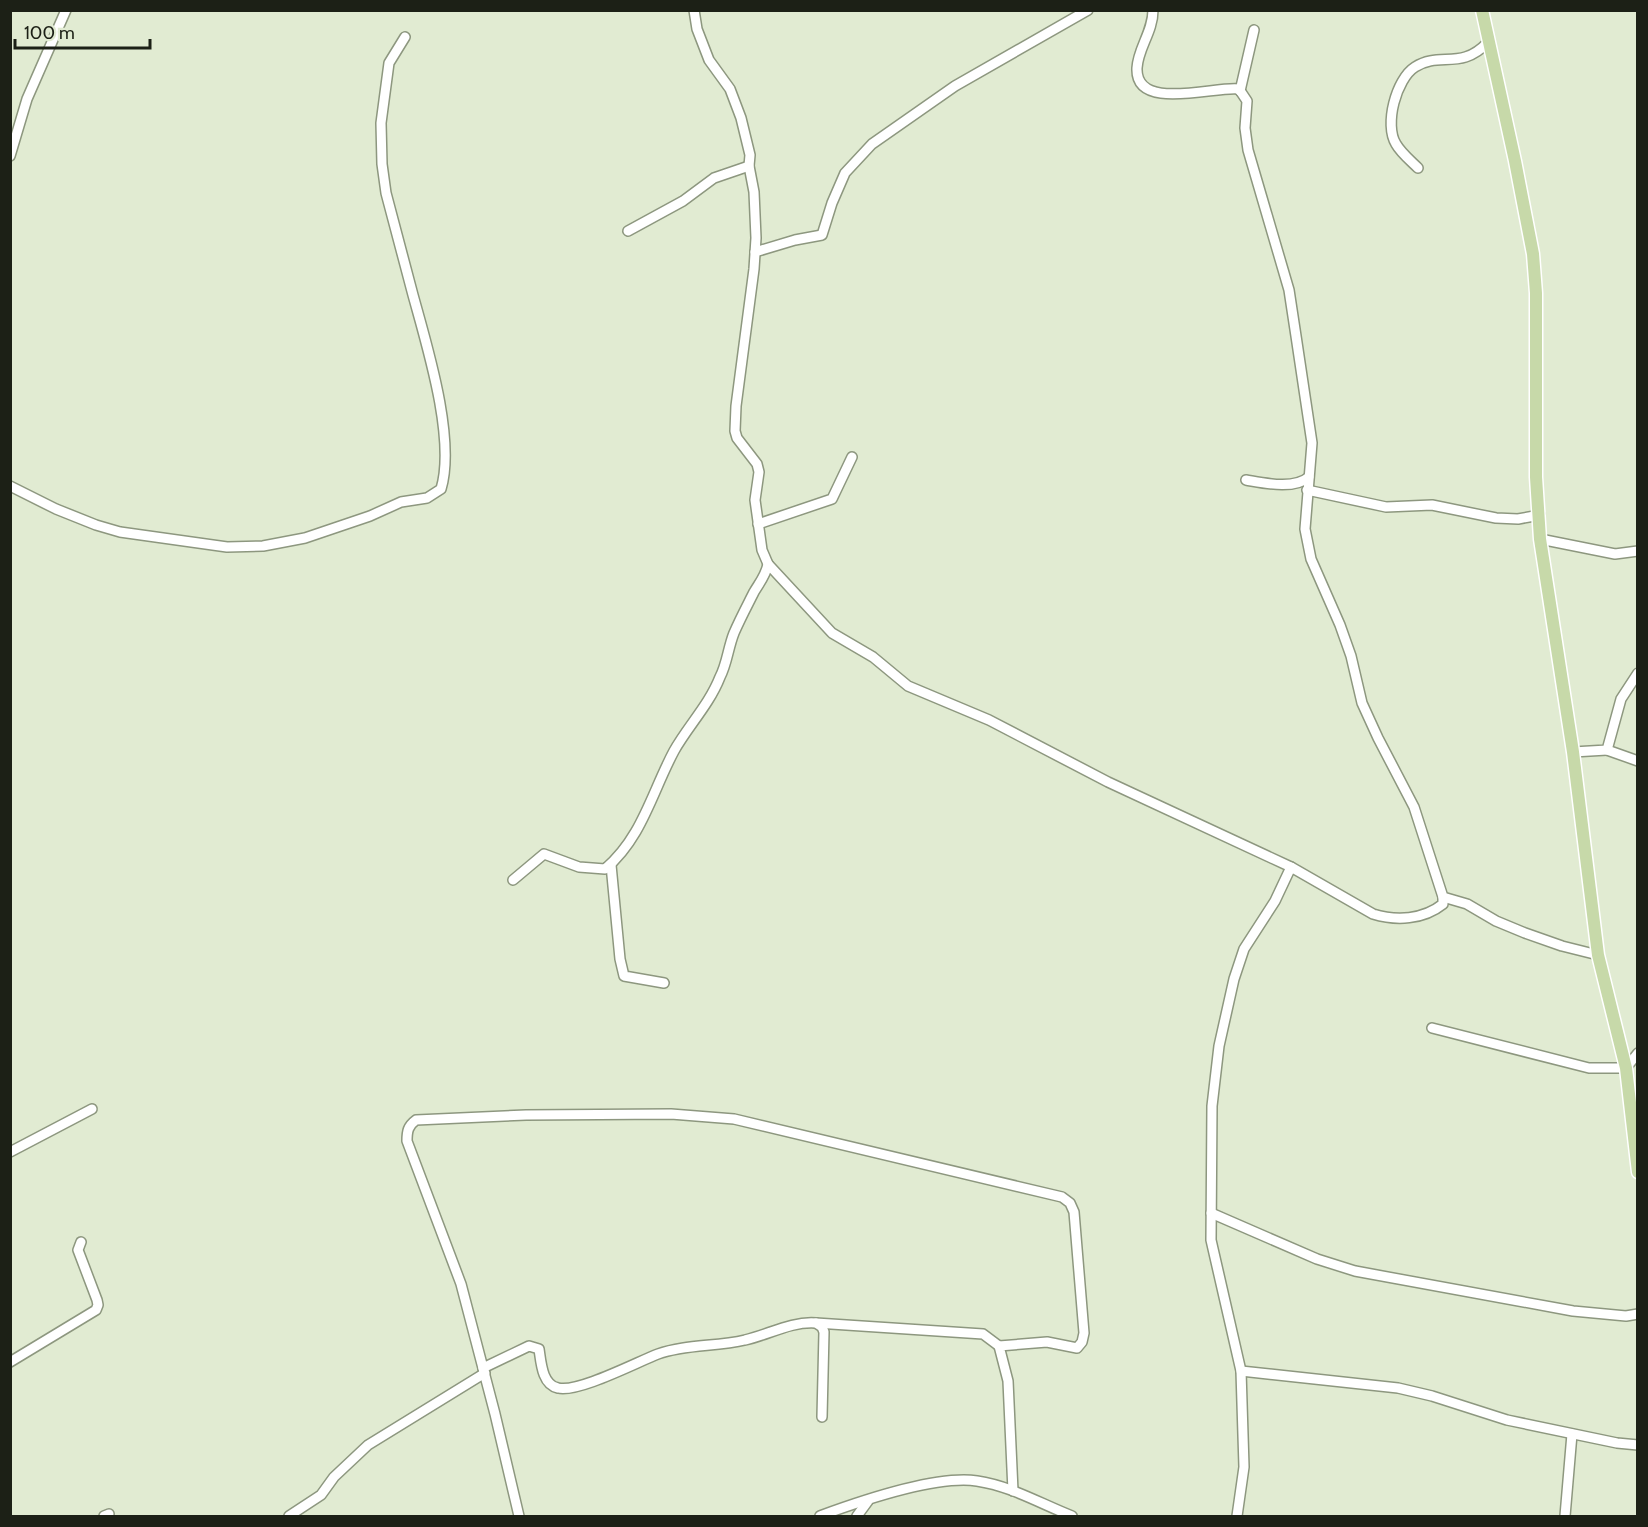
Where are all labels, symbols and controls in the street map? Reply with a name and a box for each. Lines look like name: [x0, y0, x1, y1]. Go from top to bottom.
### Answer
scale bar: [15, 12, 150, 50]
text: 100 m: [24, 22, 75, 44]

